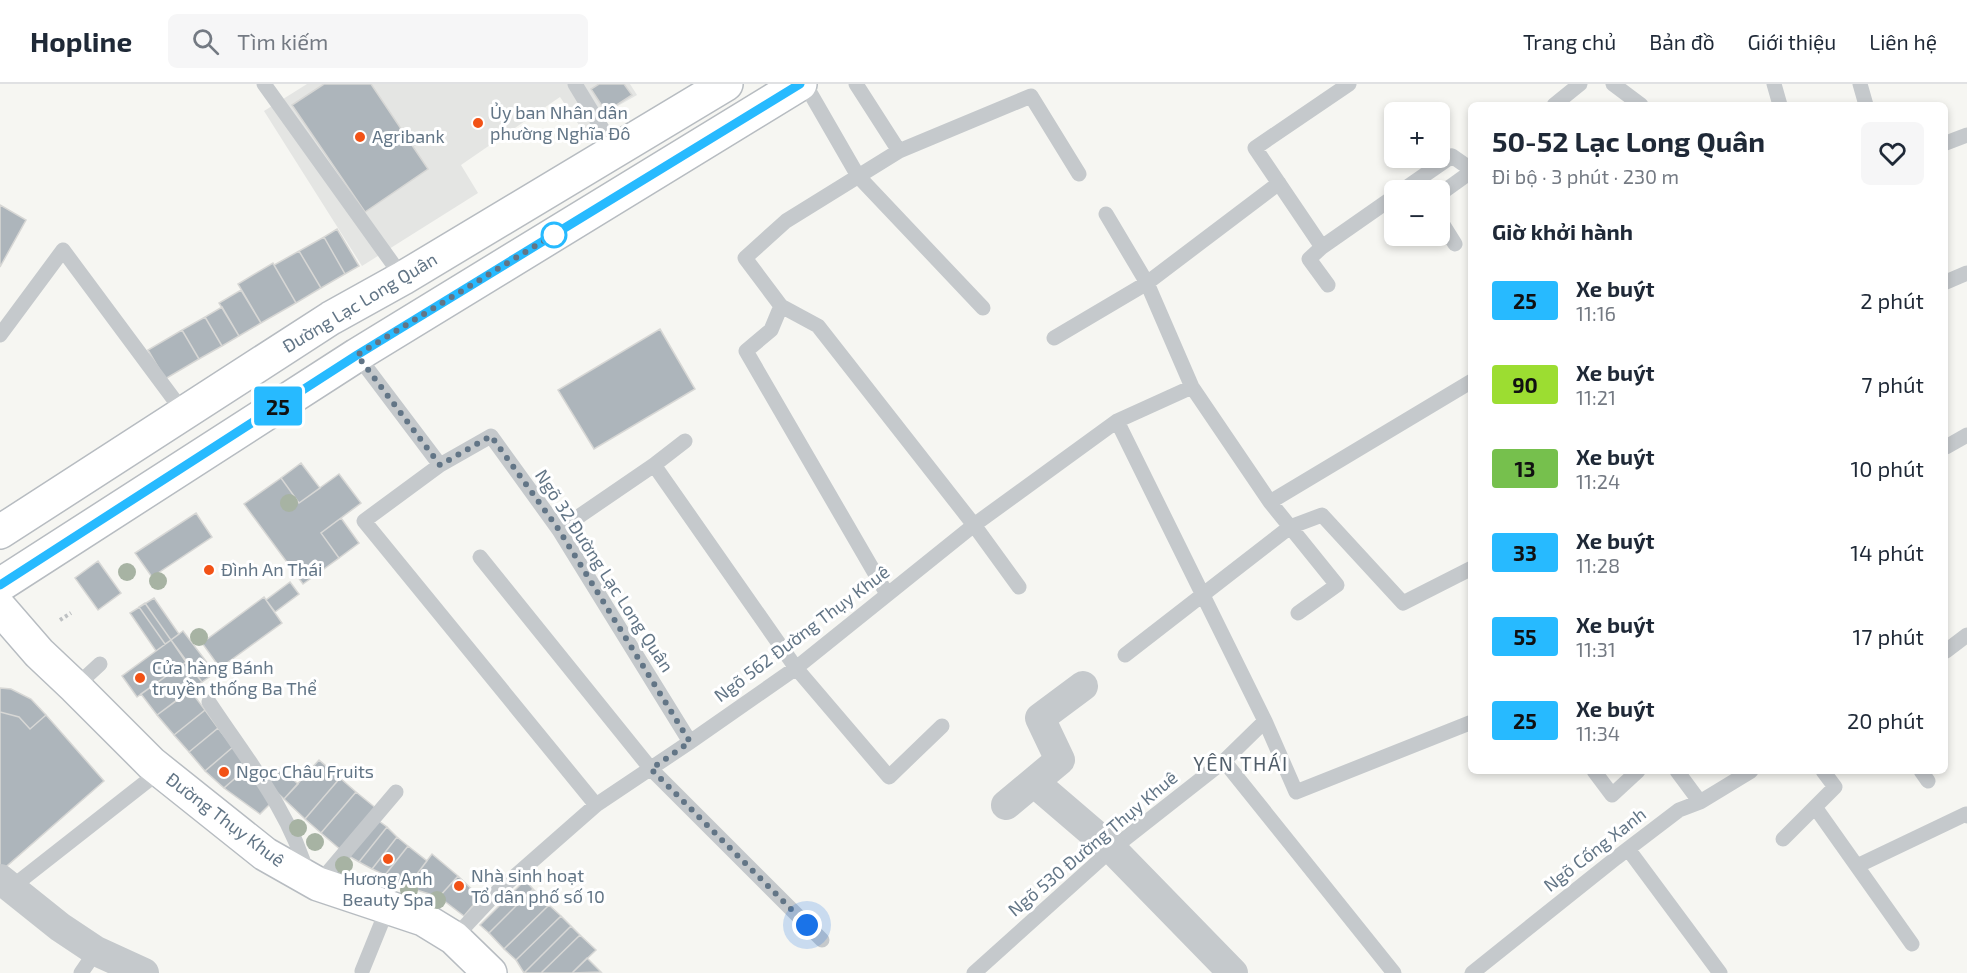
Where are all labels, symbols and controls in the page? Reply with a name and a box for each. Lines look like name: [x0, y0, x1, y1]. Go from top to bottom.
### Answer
search box: [168, 14, 588, 68]
text: Hopline: [30, 24, 132, 58]
icon: search: [189, 25, 222, 58]
text: Tìm kiếm: [237, 28, 328, 54]
text: Trang chủ: [1523, 29, 1616, 54]
text: Bản đồ: [1649, 29, 1715, 54]
text: Giới thiệu: [1748, 29, 1836, 54]
text: Liên hệ: [1869, 29, 1937, 54]
place label: Ủy ban Nhân dân phường Nghĩa Đô: [490, 101, 630, 144]
map controls: [1384, 102, 1450, 246]
button: +: [1384, 102, 1450, 168]
marker: Ủy ban Nhân dân phường Nghĩa Đô: [471, 116, 485, 130]
button: heart: [1861, 122, 1924, 185]
text: 50-52 Lạc Long Quân: [1492, 124, 1765, 158]
place label: Agribank: [372, 125, 445, 147]
marker: Agribank: [353, 130, 367, 144]
text: Đi bộ · 3 phút · 230 m: [1492, 164, 1679, 188]
button: −: [1384, 180, 1450, 246]
text: Giờ khởi hành: [1492, 218, 1633, 244]
unlabelled marker: [541, 222, 567, 248]
street label: Đường Lạc Long Quân: [278, 247, 441, 357]
text: Xe buýt: [1576, 275, 1655, 301]
text: 2 phút: [1860, 287, 1924, 313]
text: 25: [1513, 288, 1537, 313]
text: 11:16: [1576, 301, 1616, 325]
text: Xe buýt: [1576, 359, 1655, 385]
text: 7 phút: [1861, 371, 1924, 397]
text: 90: [1512, 372, 1538, 397]
text: 11:21: [1576, 385, 1616, 409]
line badge: 25: [251, 386, 305, 426]
text: 25: [266, 394, 290, 419]
text: Xe buýt: [1576, 443, 1655, 469]
text: 10 phút: [1851, 455, 1924, 481]
text: 13: [1515, 456, 1535, 481]
street label: Ngõ 32 Đường Lạc Long Quân: [531, 465, 679, 676]
text: 11:24: [1576, 469, 1620, 493]
text: Xe buýt: [1576, 527, 1655, 553]
text: 14 phút: [1850, 539, 1924, 565]
text: 33: [1513, 540, 1537, 565]
text: 11:28: [1576, 553, 1620, 577]
place label: Đình An Thái: [221, 558, 323, 580]
street label: Ngõ 562 Đường Thụy Khuê: [709, 560, 893, 706]
marker: Đình An Thái: [202, 563, 216, 577]
text: Xe buýt: [1576, 611, 1655, 637]
text: 17 phút: [1853, 623, 1924, 649]
text: 55: [1513, 624, 1537, 649]
text: 11:31: [1576, 637, 1616, 661]
place label: Cửa hàng Bánh truyền thống Ba Thể: [152, 656, 317, 699]
marker: Cửa hàng Bánh truyền thống Ba Thể: [133, 671, 147, 685]
text: Xe buýt: [1576, 695, 1655, 721]
text: 20 phút: [1847, 707, 1924, 733]
text: 25: [1513, 708, 1537, 733]
text: 11:34: [1576, 721, 1620, 745]
district label: YÊN THÁI: [1193, 751, 1289, 775]
place label: Ngọc Châu Fruits: [236, 760, 374, 782]
marker: Ngọc Châu Fruits: [217, 765, 231, 779]
street label: Ngõ 530 Đường Thụy Khuê: [1003, 766, 1181, 920]
street label: Đường Thụy Khuê: [162, 767, 289, 871]
street label: Ngõ Cống Xanh: [1539, 802, 1650, 896]
marker: Hương Anh Beauty Spa: [381, 852, 395, 866]
place label: Nhà sinh hoạt Tổ dân phố số 10: [471, 864, 605, 907]
place label: Hương Anh Beauty Spa: [342, 867, 434, 910]
marker: Nhà sinh hoạt Tổ dân phố số 10: [452, 879, 466, 893]
your location: [792, 910, 822, 940]

